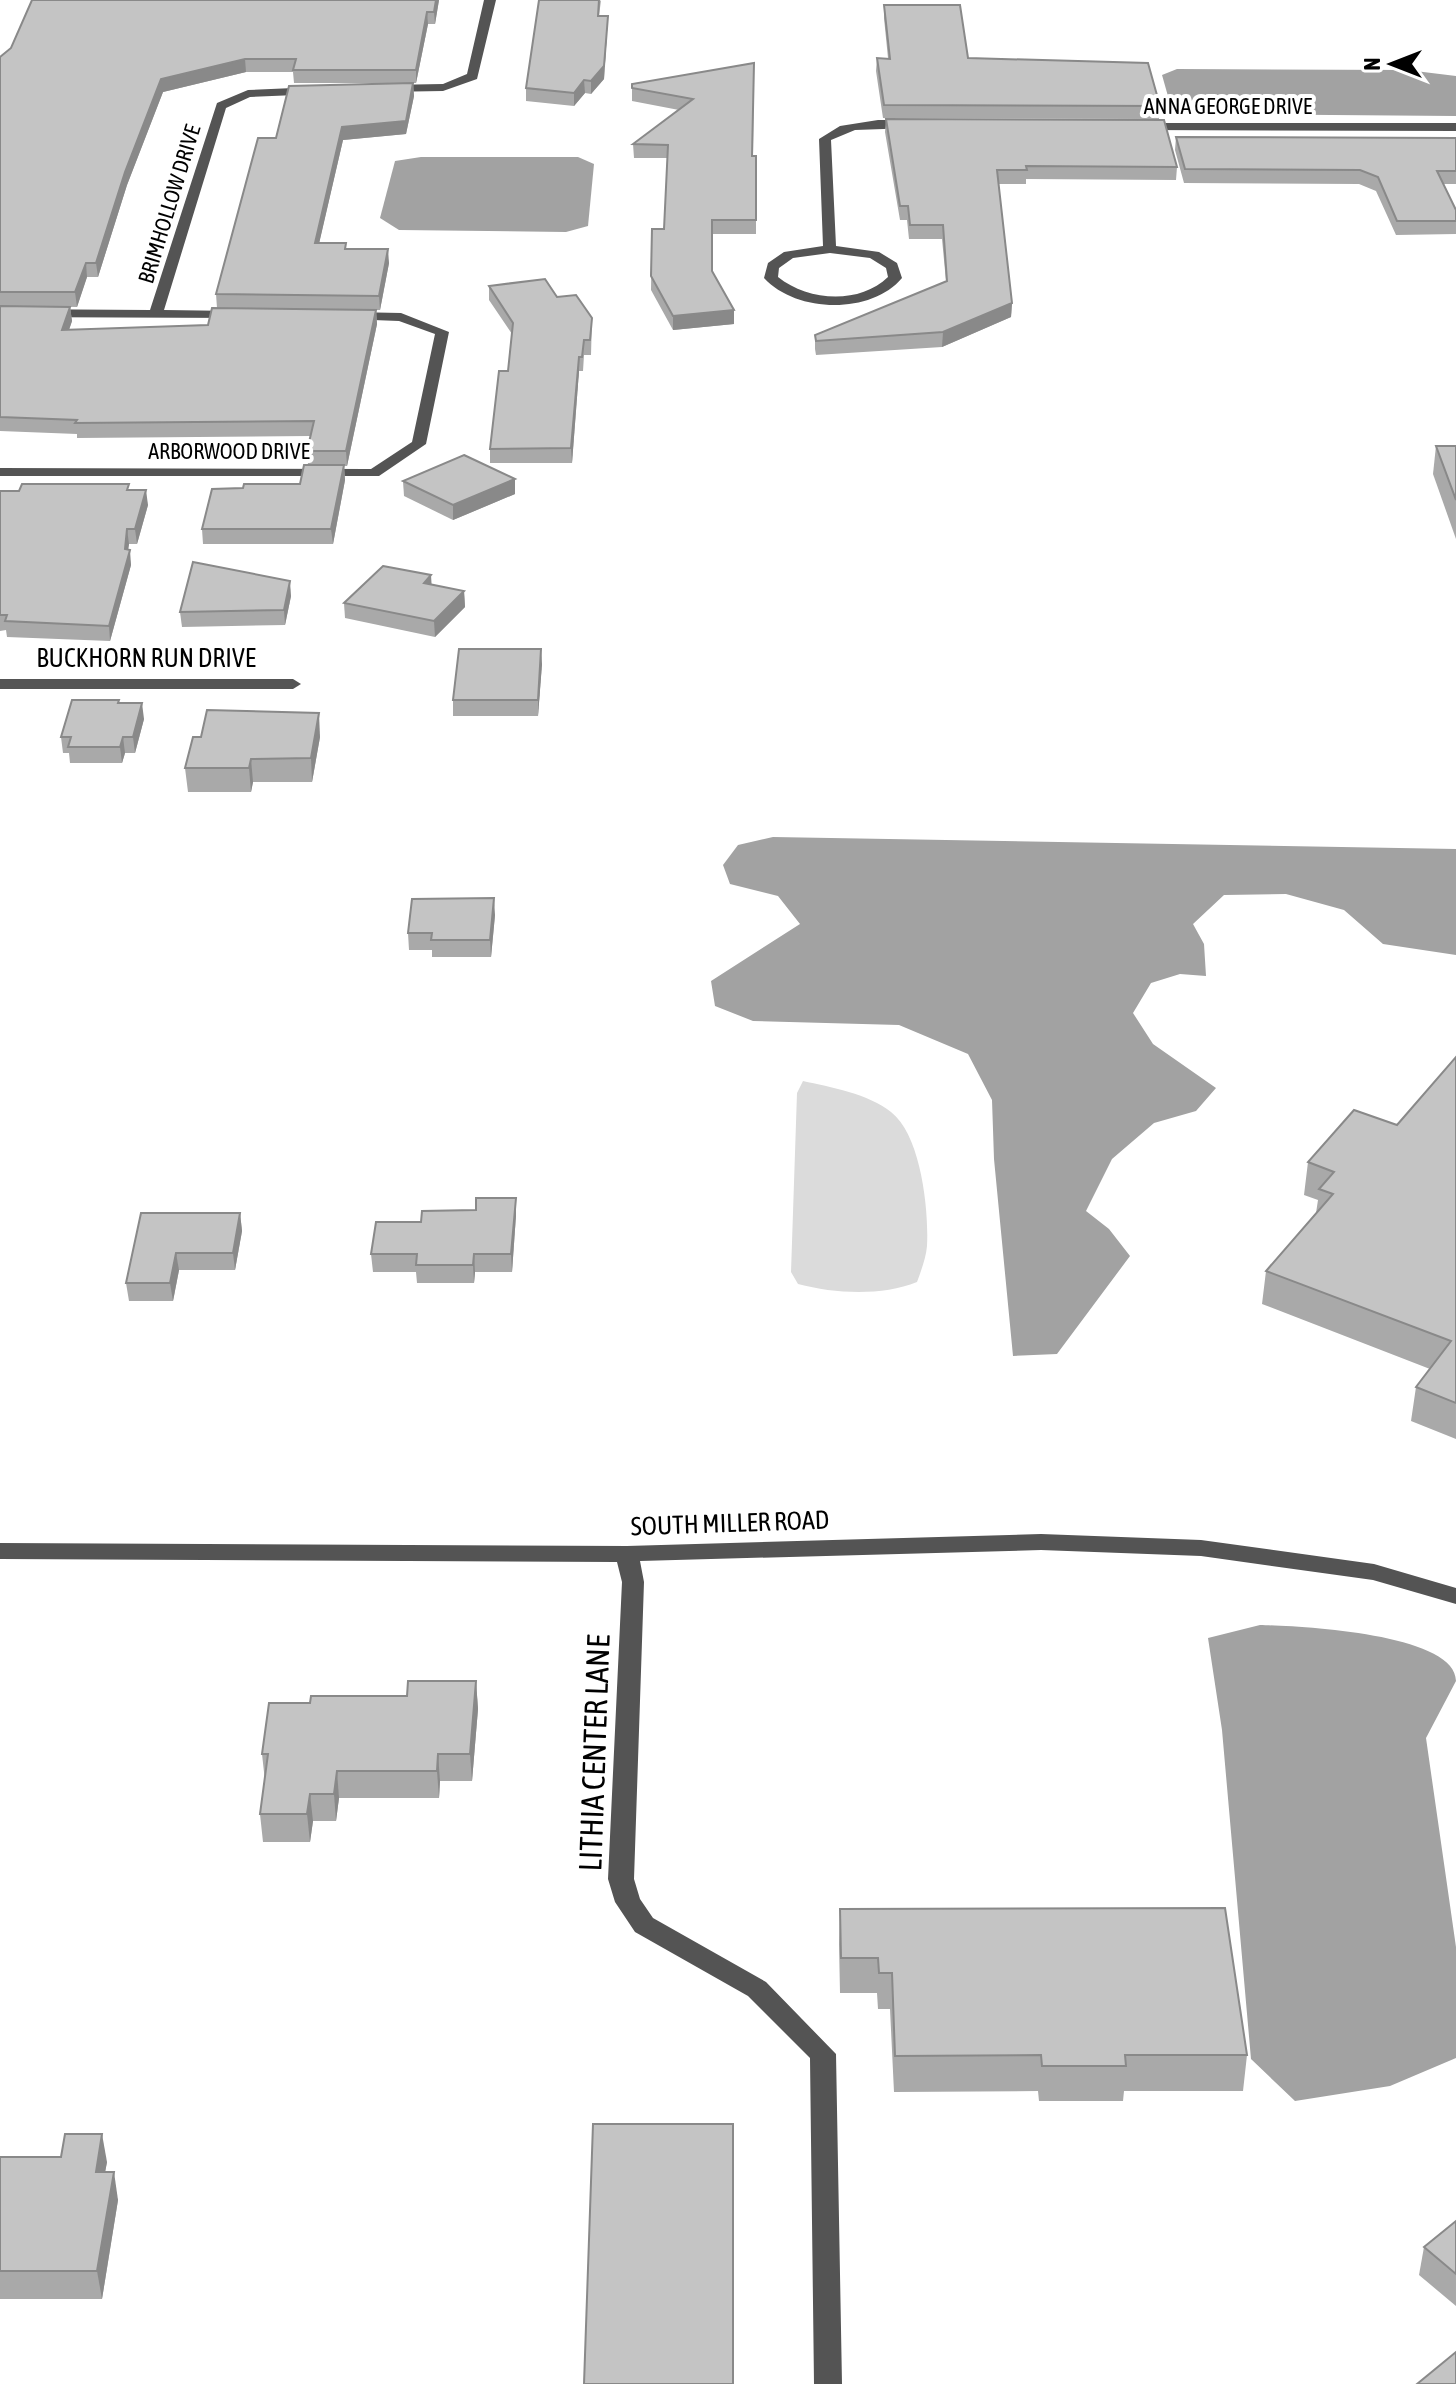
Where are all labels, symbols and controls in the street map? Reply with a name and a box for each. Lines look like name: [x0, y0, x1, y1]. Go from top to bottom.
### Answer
north arrow: [1352, 24, 1432, 104]
text: N: [1359, 58, 1385, 70]
street label: ANNA GEORGE DRIVE: [1144, 93, 1313, 119]
street label: BRIMHOLLOW DRIVE: [132, 121, 206, 287]
street label: ARBORWOOD DRIVE: [148, 438, 310, 464]
street label: BUCKHORN RUN DRIVE: [36, 643, 256, 673]
street label: SOUTH MILLER ROAD: [630, 1505, 830, 1541]
street label: LITHIA CENTER LANE: [571, 1634, 617, 1872]

